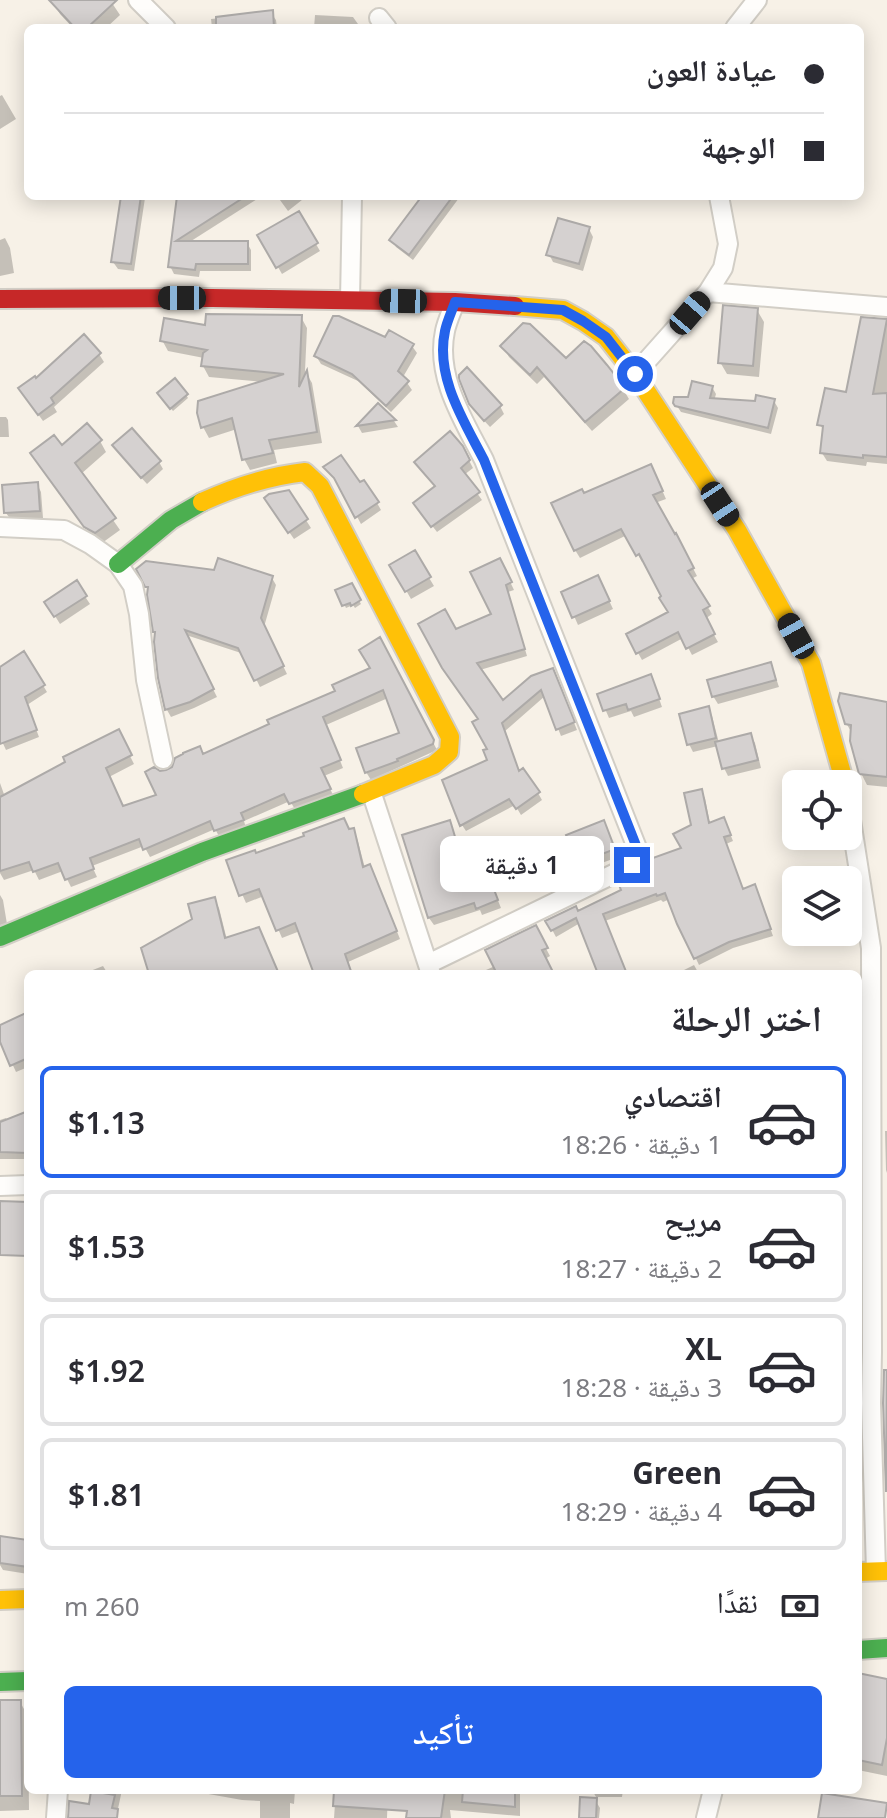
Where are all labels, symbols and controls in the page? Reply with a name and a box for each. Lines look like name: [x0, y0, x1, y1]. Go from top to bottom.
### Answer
text: عيادة العون: [646, 49, 776, 90]
text: الوجهة: [701, 126, 776, 167]
car: [158, 286, 206, 310]
car: [665, 287, 715, 339]
car: [379, 289, 427, 313]
route start: [617, 356, 653, 392]
car: [697, 477, 743, 531]
car: [774, 609, 818, 663]
map controls: [782, 770, 862, 946]
button: locate: [782, 770, 862, 850]
callout: 1 دقيقة: [440, 837, 604, 893]
text: 1 دقيقة: [484, 846, 560, 882]
route end: [614, 847, 650, 883]
button: layers: [782, 866, 862, 946]
text: اختر الرحلة: [671, 993, 822, 1042]
text: اقتصادي: [624, 1075, 722, 1116]
icon: car: [746, 1086, 818, 1158]
text: $1.13: [68, 1102, 145, 1143]
text: 1 دقيقة · 18:26: [561, 1126, 722, 1162]
text: مريح: [664, 1199, 722, 1240]
icon: car: [746, 1210, 818, 1282]
text: $1.53: [68, 1226, 145, 1267]
text: 2 دقيقة · 18:27: [561, 1250, 722, 1286]
text: XL: [685, 1328, 722, 1369]
icon: car: [746, 1334, 818, 1406]
text: $1.92: [68, 1350, 145, 1391]
text: 3 دقيقة · 18:28: [561, 1369, 722, 1405]
text: Green: [632, 1452, 722, 1493]
icon: car: [746, 1458, 818, 1530]
text: $1.81: [68, 1474, 145, 1515]
text: 4 دقيقة · 18:29: [561, 1493, 722, 1529]
text: نقدًا: [717, 1581, 758, 1622]
icon: cash: [778, 1584, 822, 1628]
text: 260 m: [64, 1588, 140, 1624]
button: تأكيد: [64, 1686, 822, 1778]

